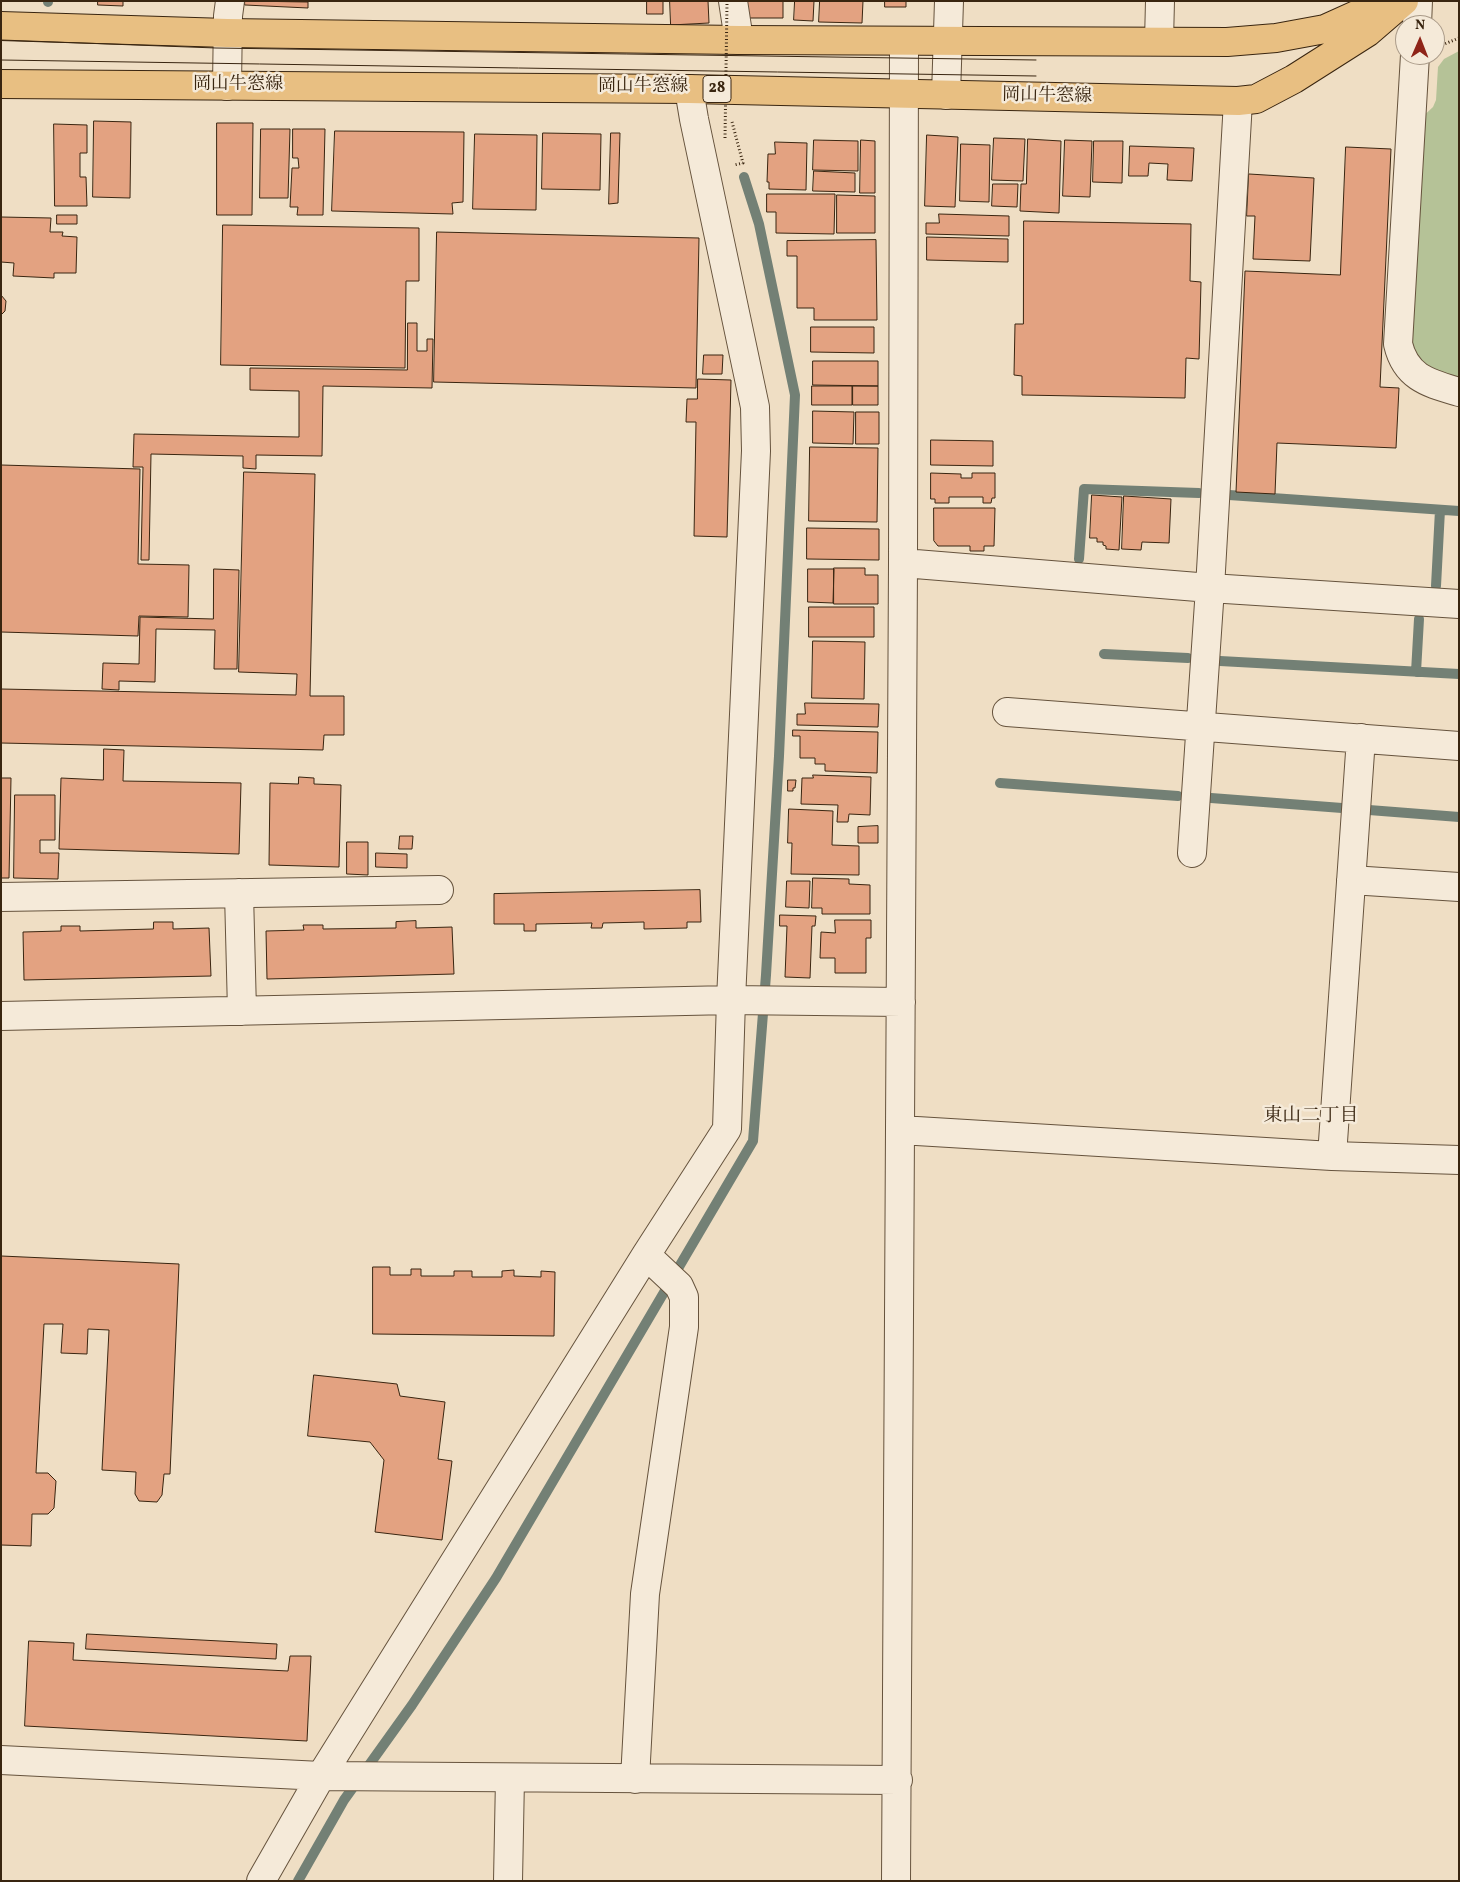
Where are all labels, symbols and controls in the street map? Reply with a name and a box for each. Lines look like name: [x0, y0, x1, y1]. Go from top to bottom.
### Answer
north arrow: [1395, 15, 1445, 65]
text: N: [1415, 16, 1425, 35]
street label: 岡山牛窓線: [193, 75, 283, 97]
road number: 28: [703, 76, 731, 102]
street label: 岡山牛窓線: [598, 77, 688, 99]
street label: 岡山牛窓線: [1002, 85, 1092, 109]
district label: 東山二丁目: [1264, 1107, 1358, 1129]

